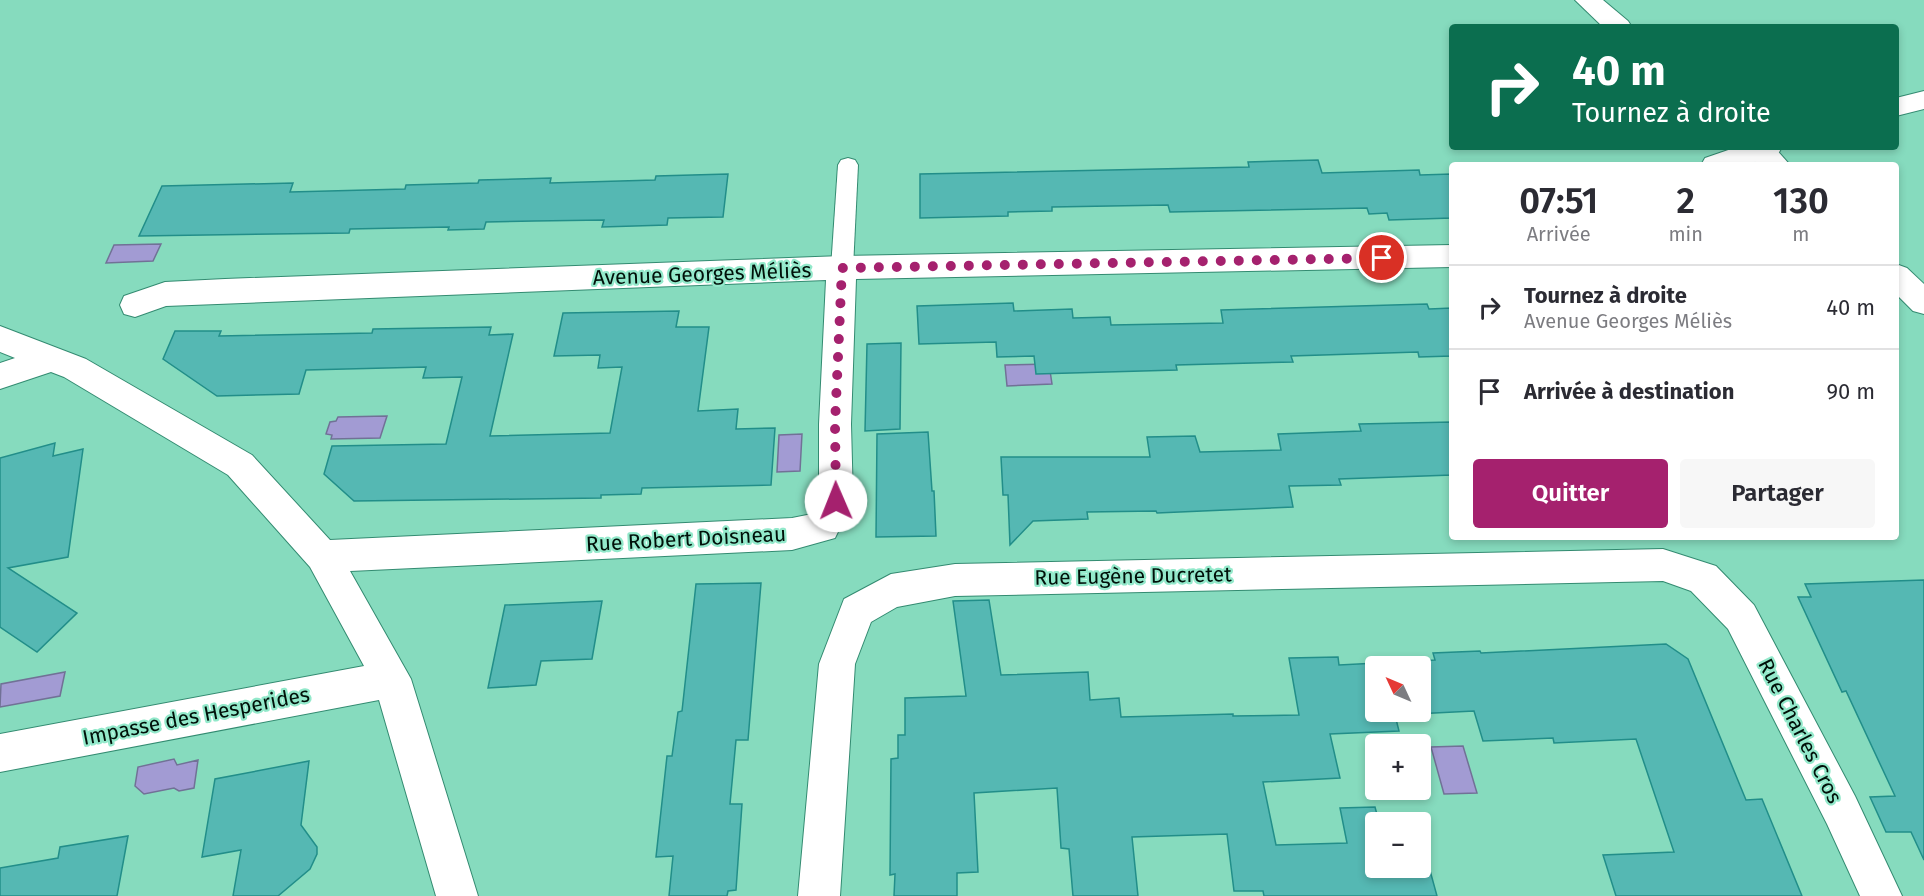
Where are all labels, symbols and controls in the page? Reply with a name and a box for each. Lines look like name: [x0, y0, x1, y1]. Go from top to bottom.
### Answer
text: 40 m: [1572, 46, 1666, 96]
icon: right: [1473, 48, 1551, 126]
text: Tournez à droite: [1572, 97, 1771, 129]
text: 07:51: [1519, 179, 1598, 223]
text: 2: [1676, 179, 1695, 223]
text: 130: [1773, 179, 1829, 223]
text: Arrivée: [1527, 222, 1591, 246]
text: min: [1668, 222, 1703, 246]
text: m: [1792, 222, 1810, 246]
pin: [1356, 232, 1407, 283]
icon: arrive: [1365, 241, 1398, 274]
street label: Avenue Georges Méliès: [592, 257, 812, 291]
text: Tournez à droite: [1524, 282, 1687, 309]
icon: right: [1473, 291, 1506, 324]
text: 40 m: [1826, 294, 1875, 321]
text: Avenue Georges Méliès: [1524, 309, 1732, 333]
icon: arrive: [1473, 375, 1506, 408]
text: Arrivée à destination: [1524, 378, 1734, 405]
text: 90 m: [1826, 378, 1875, 405]
button: Quitter: [1473, 459, 1668, 528]
button: Partager: [1680, 459, 1875, 528]
position arrow: [804, 469, 868, 533]
street label: Rue Robert Doisneau: [585, 521, 787, 557]
street label: Rue Eugène Ducretet: [1034, 561, 1232, 591]
street label: Rue Charles Cros: [1752, 654, 1848, 808]
north arrow: [1365, 656, 1431, 722]
map controls: [1365, 656, 1431, 878]
street label: Impasse des Hesperides: [80, 681, 312, 751]
button: +: [1365, 734, 1431, 800]
button: −: [1365, 812, 1431, 878]

